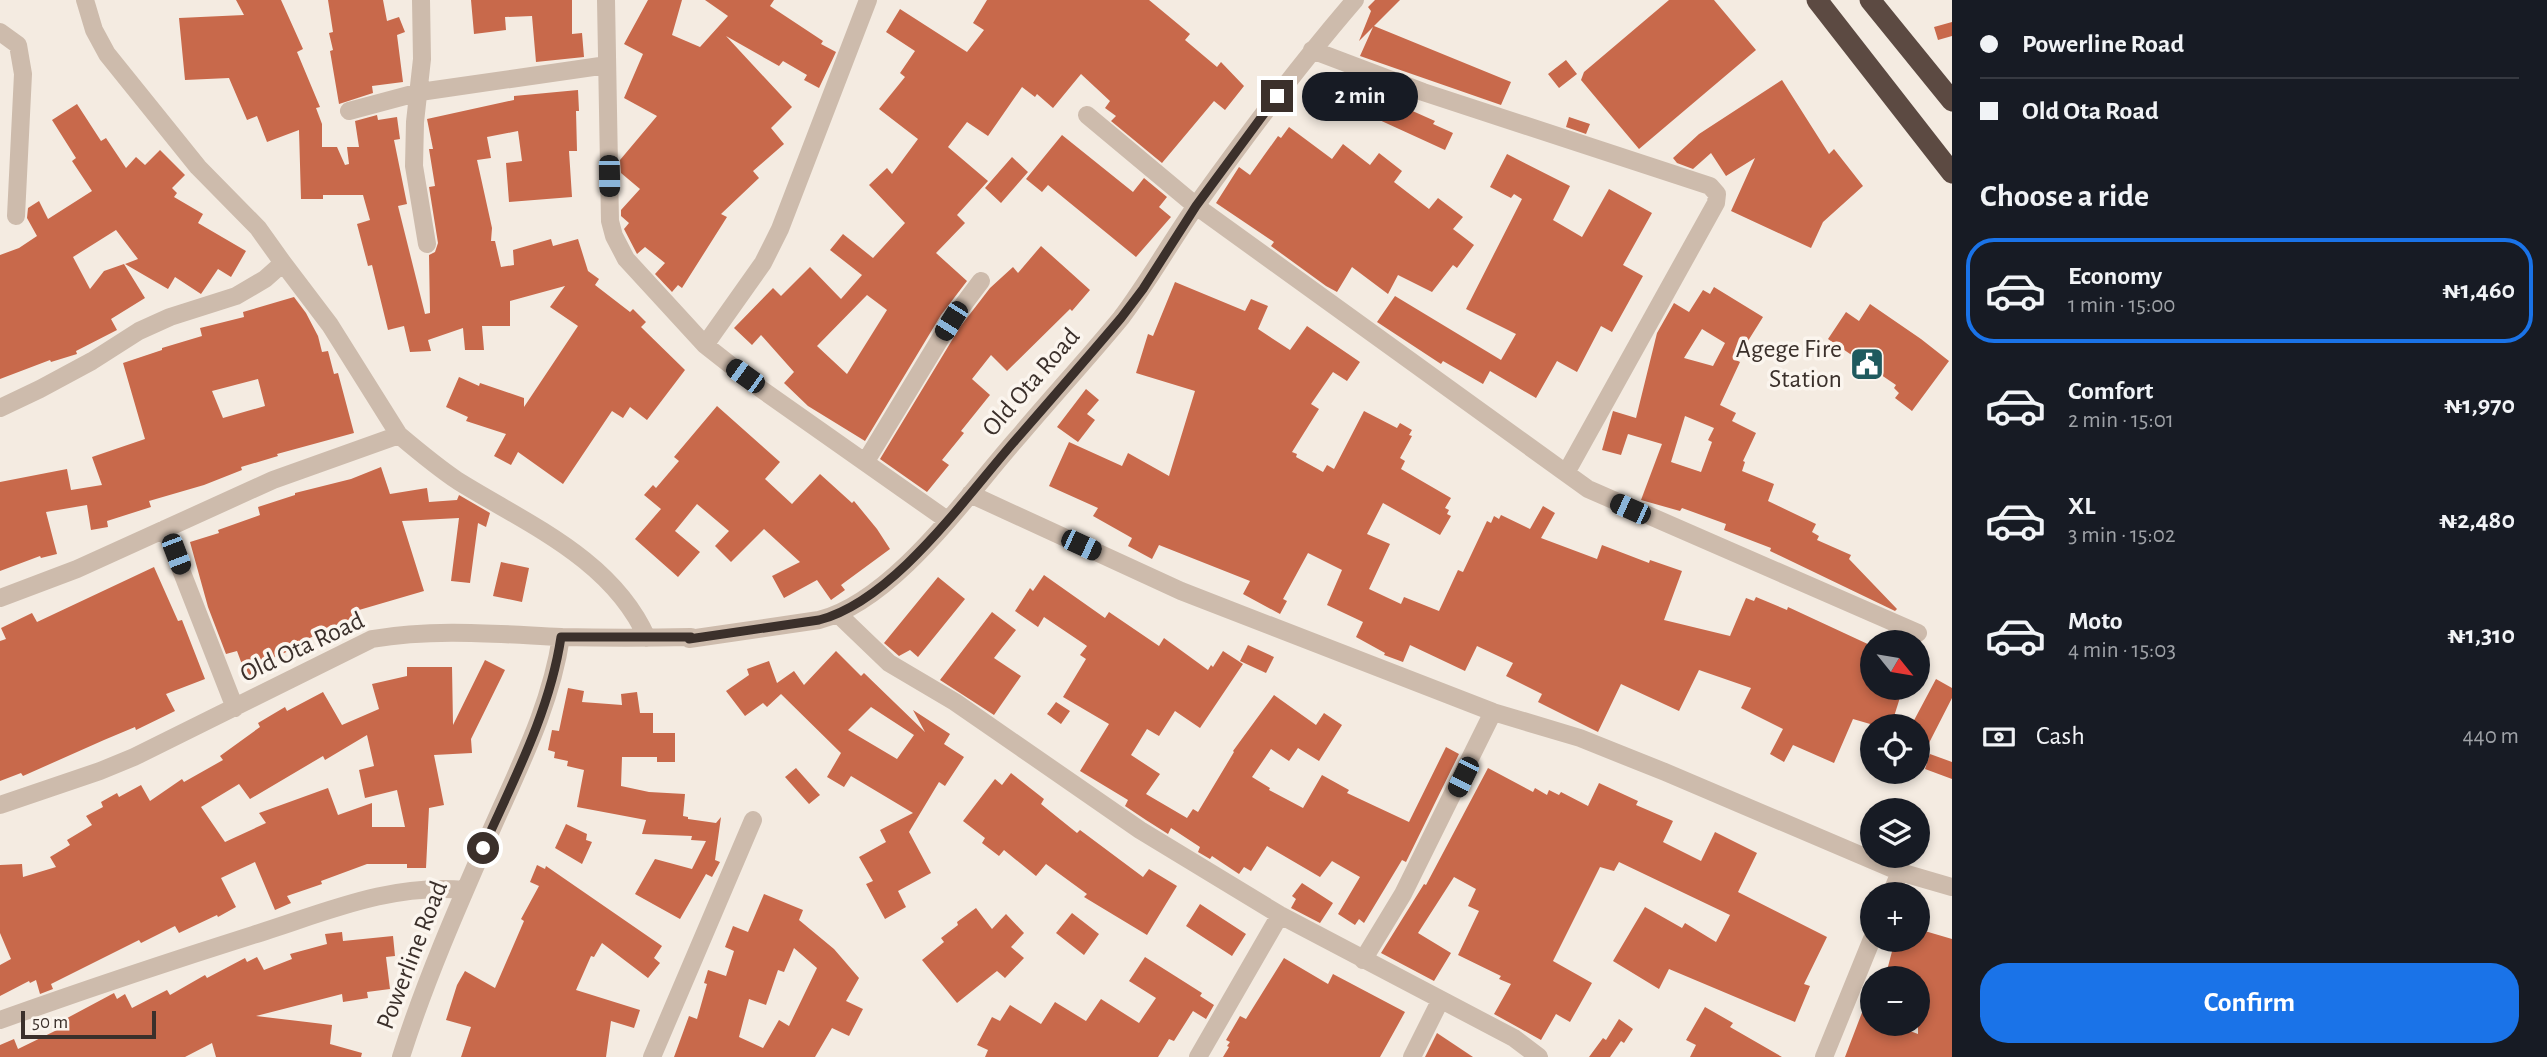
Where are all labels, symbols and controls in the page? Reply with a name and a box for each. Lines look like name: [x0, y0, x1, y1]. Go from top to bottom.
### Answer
text: Powerline Road: [2022, 31, 2184, 57]
callout: 2 min: [1302, 72, 1417, 120]
route end: [1261, 80, 1293, 112]
text: 2 min: [1334, 85, 1386, 108]
text: Old Ota Road: [2022, 98, 2159, 124]
car: [599, 155, 620, 197]
text: Choose a ride: [1980, 180, 2149, 212]
icon: car: [1984, 259, 2047, 322]
text: Economy: [2068, 263, 2162, 289]
text: ₦1,460: [2442, 277, 2515, 303]
text: 1 min · 15:00: [2068, 294, 2175, 317]
car: [931, 298, 972, 344]
street label: Old Ota Road: [977, 323, 1085, 441]
place label: Agege Fire Station: [1736, 336, 1842, 392]
public building icon: Agege Fire Station: [1848, 345, 1886, 383]
car: [722, 355, 769, 397]
icon: car: [1984, 374, 2047, 437]
text: Comfort: [2068, 378, 2153, 404]
text: ₦1,970: [2444, 392, 2515, 418]
text: 2 min · 15:01: [2068, 409, 2174, 432]
icon: car: [1984, 489, 2047, 552]
car: [1607, 491, 1654, 527]
text: XL: [2068, 493, 2095, 519]
text: ₦2,480: [2439, 507, 2515, 533]
text: 3 min · 15:02: [2068, 524, 2175, 547]
car: [1058, 527, 1105, 563]
car: [159, 531, 194, 577]
icon: car: [1984, 604, 2047, 667]
street label: Old Ota Road: [236, 607, 368, 687]
text: Moto: [2068, 608, 2123, 634]
text: ₦1,310: [2447, 622, 2515, 648]
north arrow: [1860, 630, 1930, 700]
map controls: [1860, 630, 1930, 1036]
text: 4 min · 15:03: [2068, 639, 2176, 662]
button: locate: [1860, 714, 1930, 784]
icon: cash: [1980, 718, 2018, 756]
text: Cash: [2036, 723, 2085, 749]
text: 440 m: [2463, 725, 2519, 748]
car: [1445, 754, 1482, 800]
button: layers: [1860, 798, 1930, 868]
route start: [467, 832, 499, 864]
street label: Powerline Road: [372, 877, 452, 1033]
button: +: [1860, 882, 1930, 952]
button: Confirm: [1980, 963, 2519, 1043]
button: −: [1860, 966, 1930, 1036]
scale bar: [21, 1008, 156, 1040]
text: 50 m: [32, 1013, 68, 1032]

